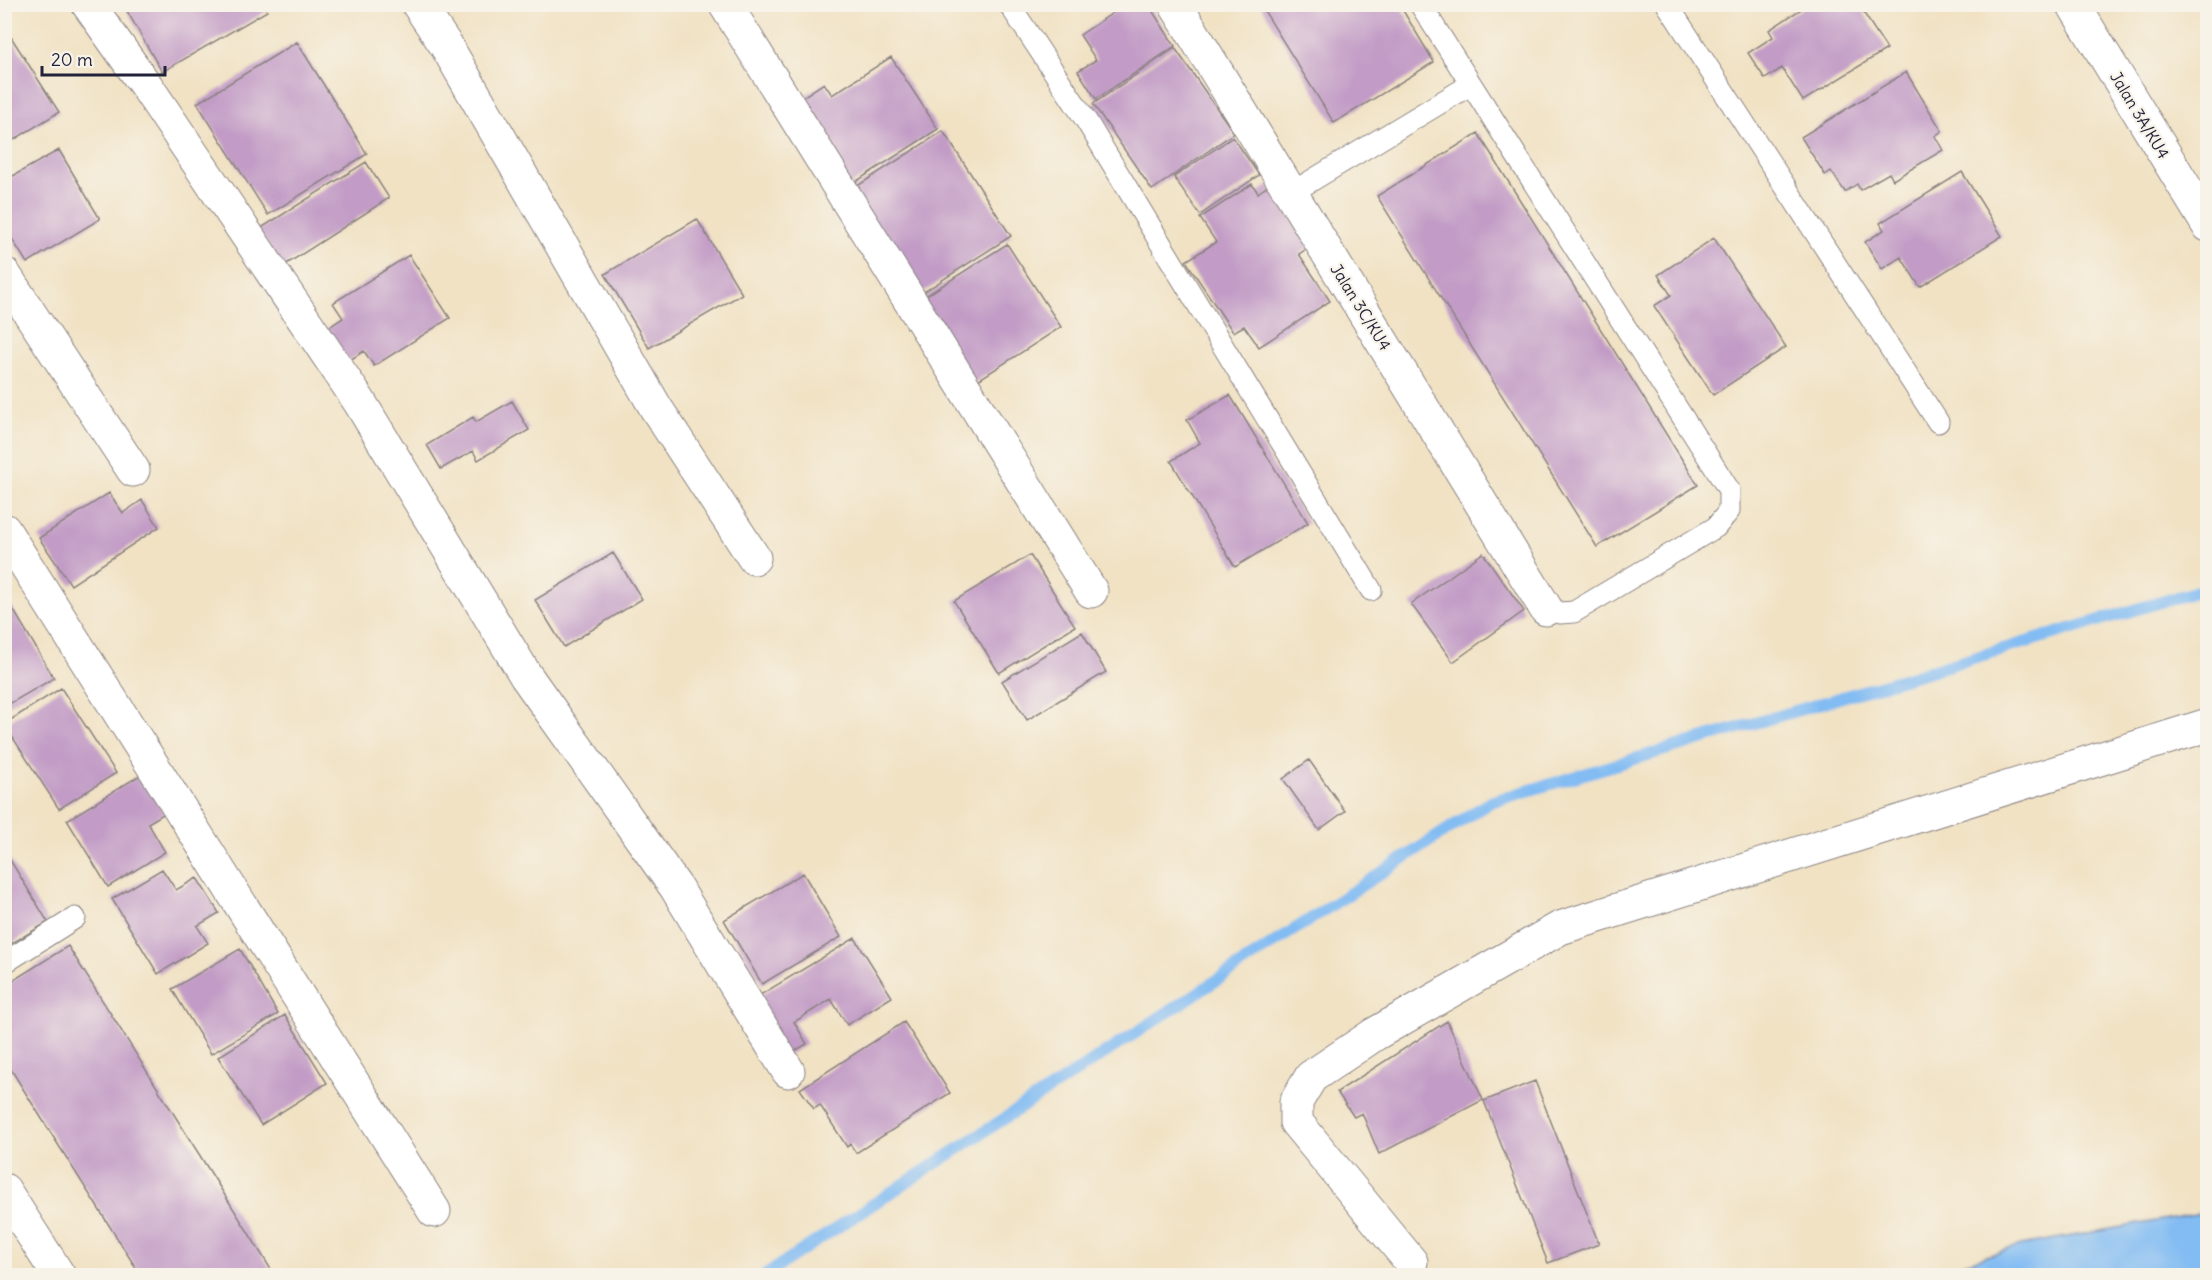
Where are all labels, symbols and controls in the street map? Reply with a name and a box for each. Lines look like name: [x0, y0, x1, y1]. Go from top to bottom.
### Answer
scale bar: [42, 39, 165, 77]
text: 20 m: [51, 48, 93, 71]
street label: Jalan 3A/KU4: [2106, 68, 2174, 162]
street label: Jalan 3C/KU4: [1326, 260, 1396, 354]

